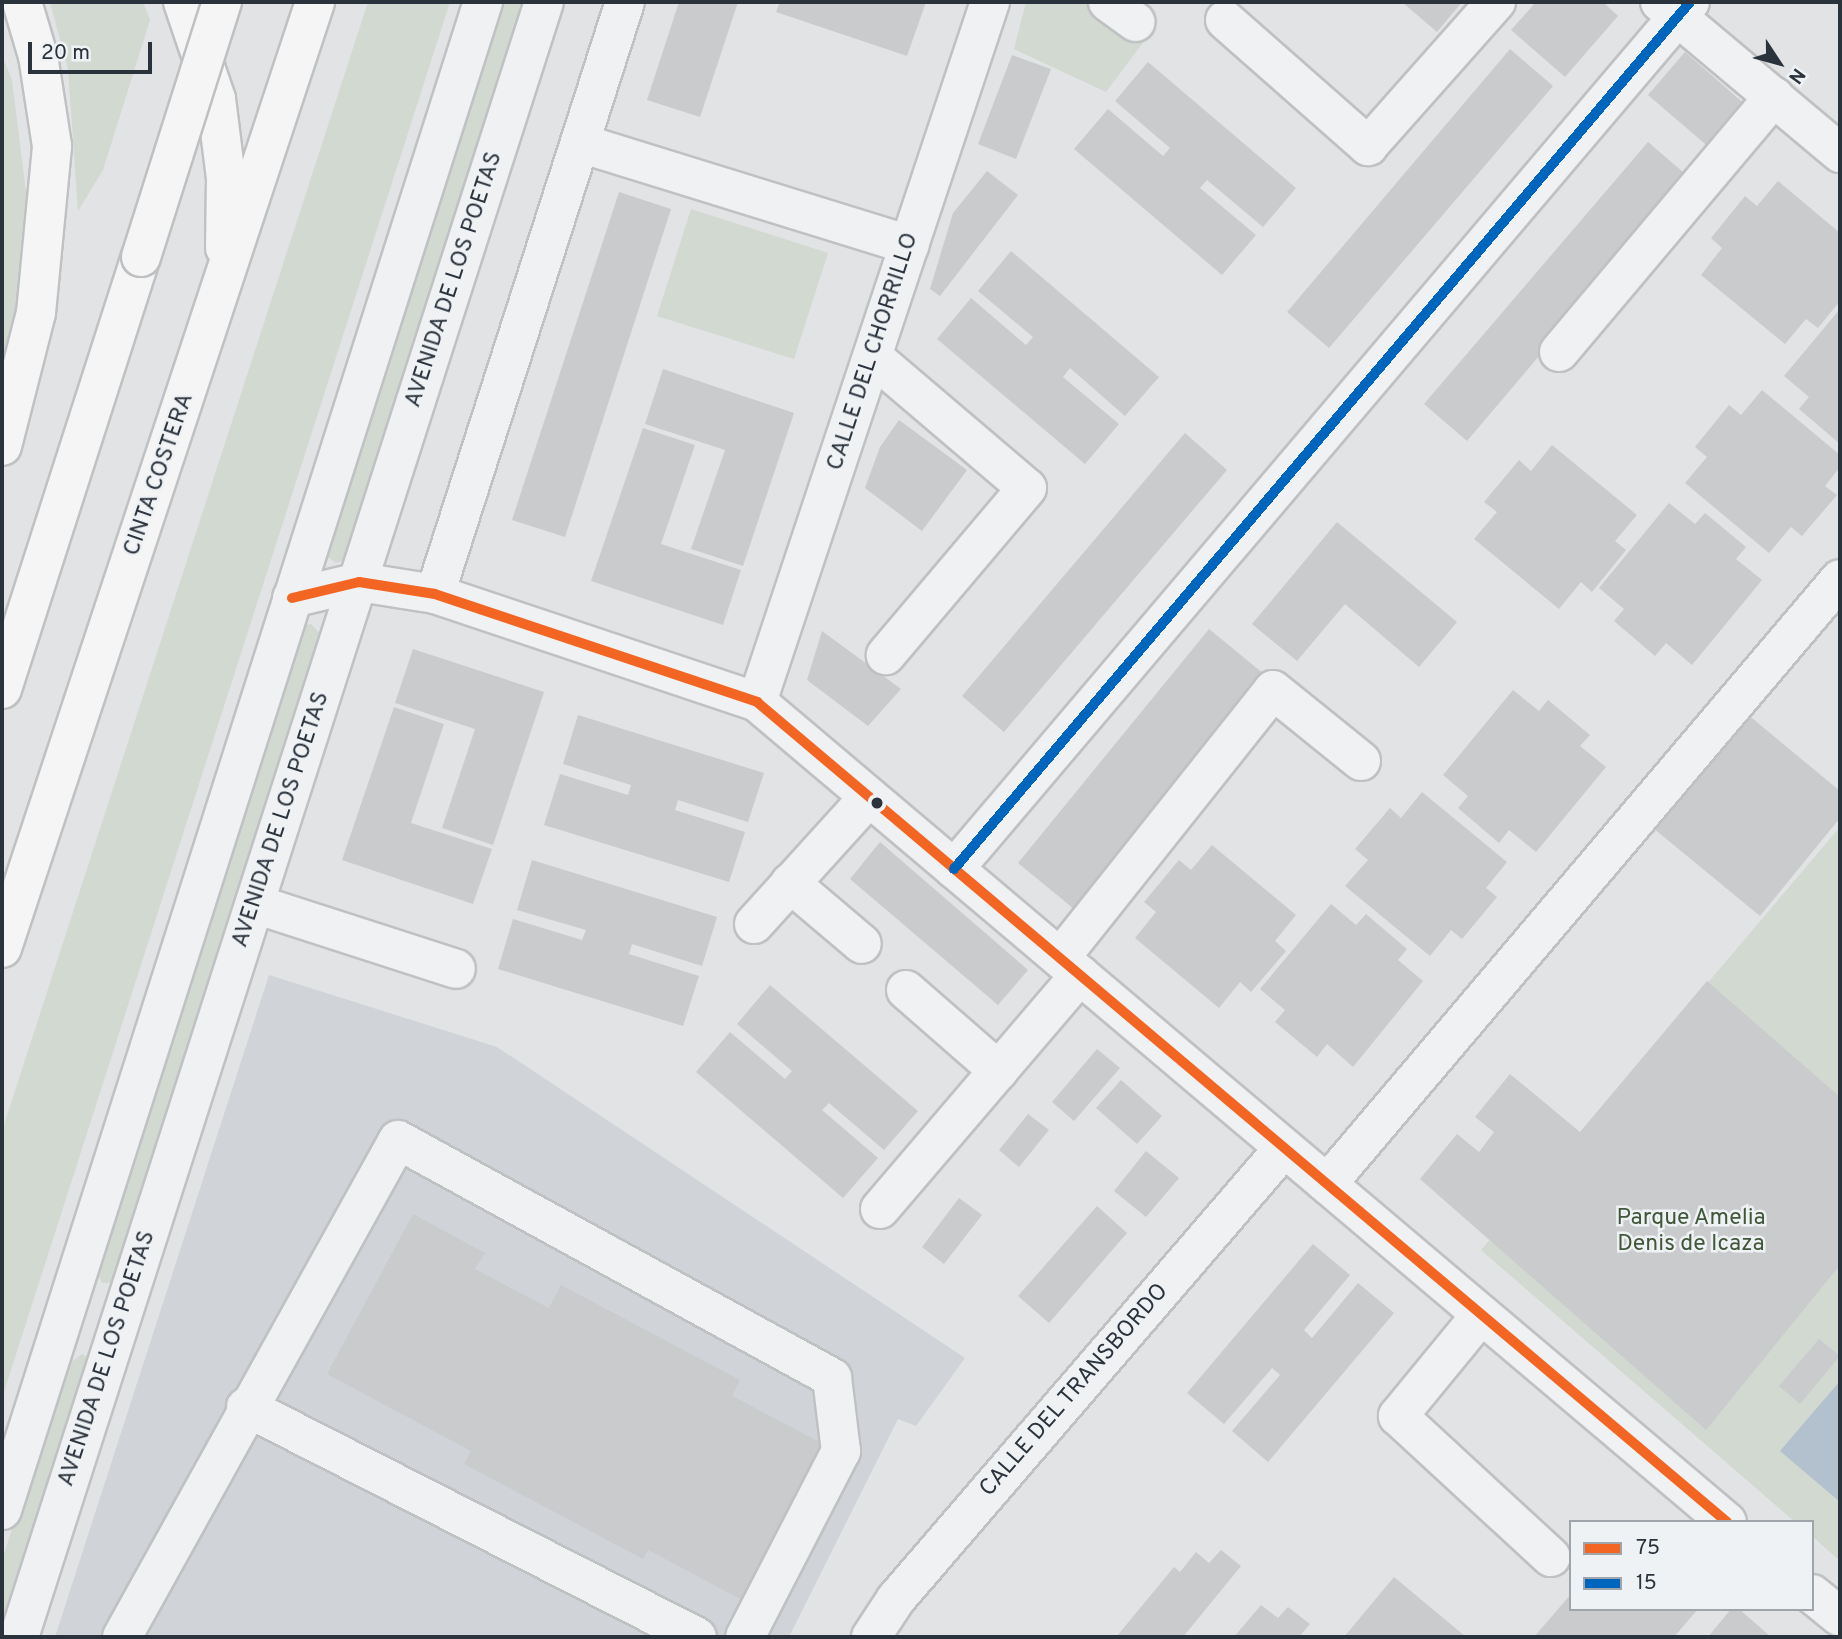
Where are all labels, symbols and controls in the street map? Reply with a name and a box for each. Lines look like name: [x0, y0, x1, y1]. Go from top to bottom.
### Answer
scale bar: [32, 28, 156, 72]
north arrow: [1744, 28, 1814, 98]
text: 20 m: [41, 40, 90, 67]
text: N: [1782, 63, 1810, 88]
street label: AVENIDA DE LOS POETAS: [400, 148, 510, 412]
street label: CALLE DEL CHORRILLO: [822, 229, 926, 475]
street label: CINTA COSTERA: [119, 390, 201, 560]
street label: AVENIDA DE LOS POETAS: [227, 688, 337, 952]
unlabelled marker: [870, 796, 884, 810]
park label: Parque Amelia Denis de Icaza: [1616, 1205, 1766, 1259]
street label: AVENIDA DE LOS POETAS: [53, 1227, 163, 1491]
street label: CALLE DEL TRANSBORDO: [974, 1278, 1176, 1504]
legend: [1569, 1520, 1814, 1611]
text: 75: [1636, 1535, 1660, 1562]
text: 15: [1636, 1570, 1657, 1597]

